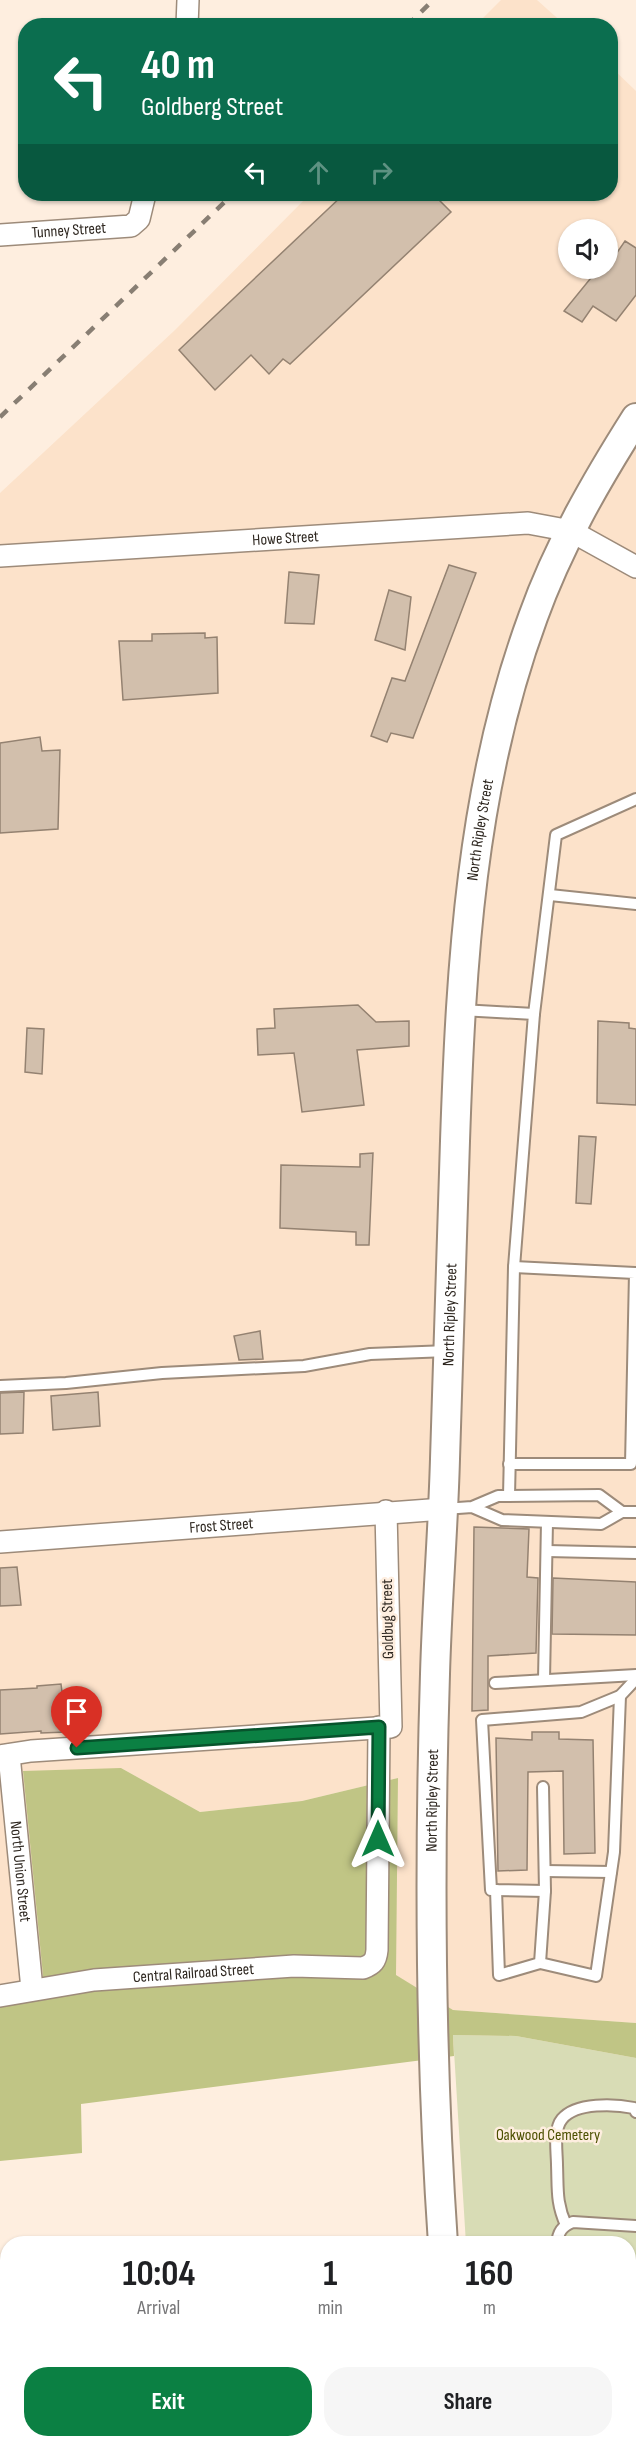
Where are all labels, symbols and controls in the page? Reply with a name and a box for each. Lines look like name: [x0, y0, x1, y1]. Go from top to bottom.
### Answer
text: 40 m: [141, 40, 215, 91]
icon: left: [42, 42, 120, 120]
text: Goldberg Street: [141, 91, 283, 123]
icon: left: [239, 156, 272, 189]
icon: ahead: [302, 156, 335, 189]
icon: right: [365, 156, 398, 189]
street label: Tunney Street: [31, 218, 107, 242]
map controls: [558, 219, 618, 279]
button: sound: [558, 219, 618, 279]
street label: Howe Street: [252, 527, 319, 550]
street label: North Ripley Street: [463, 777, 498, 882]
street label: North Ripley Street: [439, 1263, 461, 1366]
street label: Frost Street: [189, 1514, 254, 1537]
street label: Goldbug Street: [378, 1579, 398, 1659]
pin: [51, 1686, 102, 1748]
icon: arrive: [60, 1695, 93, 1728]
street label: North Ripley Street: [422, 1749, 443, 1852]
position arrow: [346, 1807, 410, 1871]
street label: North Union Street: [6, 1820, 35, 1923]
street label: Central Railroad Street: [132, 1959, 255, 1987]
park label: Oakwood Cemetery: [496, 2126, 600, 2145]
text: 10:04: [122, 2253, 195, 2296]
text: 1: [323, 2253, 337, 2296]
text: 160: [465, 2253, 514, 2296]
text: Arrival: [137, 2296, 180, 2320]
text: min: [318, 2296, 343, 2320]
text: m: [483, 2296, 496, 2320]
button: Exit: [24, 2367, 312, 2436]
button: Share: [324, 2367, 612, 2436]

